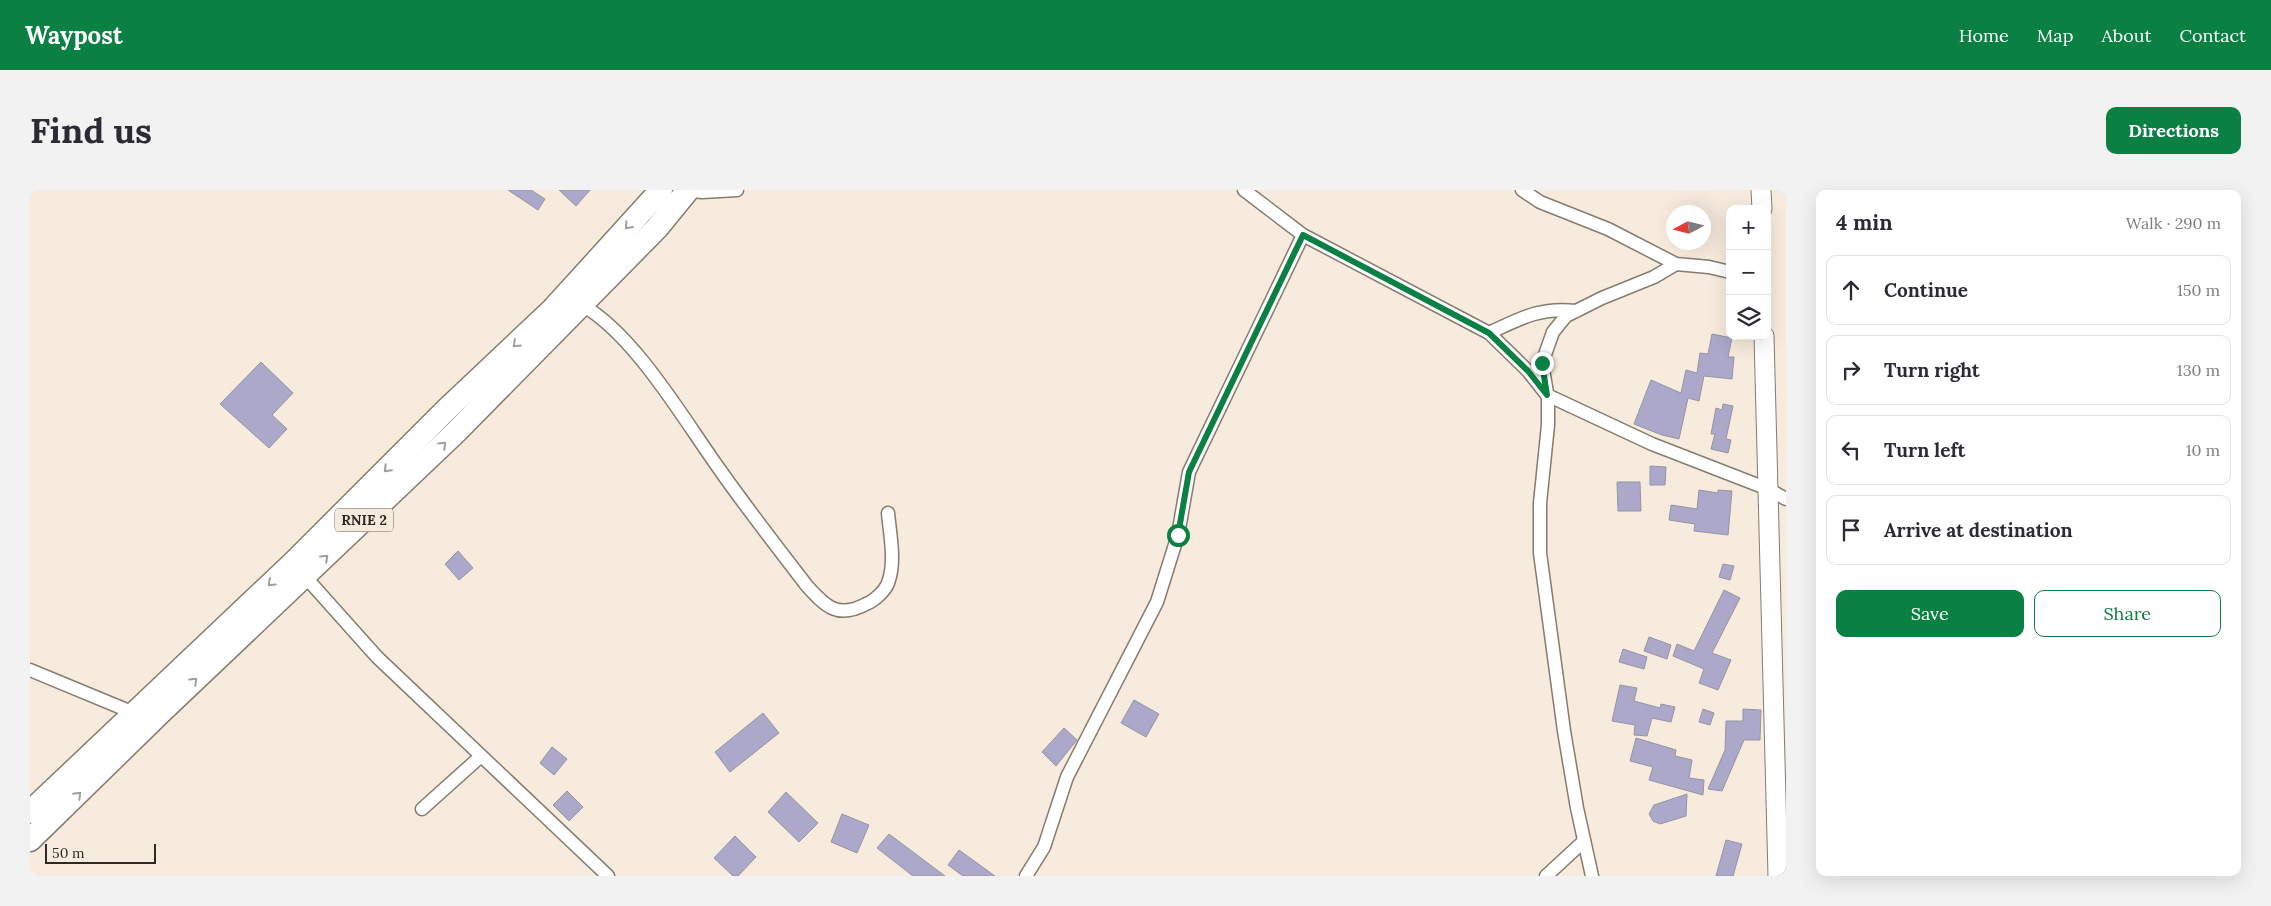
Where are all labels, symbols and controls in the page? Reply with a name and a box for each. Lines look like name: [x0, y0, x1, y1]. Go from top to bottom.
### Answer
text: Waypost: [25, 20, 123, 51]
text: Home: [1959, 24, 2009, 47]
text: Map: [2037, 24, 2073, 47]
text: About: [2101, 24, 2151, 47]
text: Contact: [2179, 24, 2246, 47]
button: Directions: [2106, 107, 2241, 154]
text: Find us: [30, 108, 152, 153]
north arrow: [1666, 205, 1711, 250]
map controls: [1726, 205, 1771, 340]
button: +: [1726, 205, 1771, 250]
text: 4 min: [1836, 209, 1893, 236]
text: Walk · 290 m: [2126, 213, 2221, 233]
one-way arrow: [625, 220, 634, 229]
button: −: [1726, 250, 1771, 295]
icon: ahead: [1837, 276, 1865, 304]
text: Continue: [1884, 278, 1968, 302]
text: 150 m: [2177, 280, 2220, 300]
button: layers: [1726, 295, 1771, 340]
one-way arrow: [513, 338, 522, 347]
route end: [1531, 352, 1554, 375]
icon: right: [1837, 356, 1865, 384]
text: Turn right: [1884, 358, 1980, 382]
text: 130 m: [2177, 360, 2220, 380]
icon: left: [1837, 436, 1865, 464]
text: Turn left: [1884, 438, 1965, 462]
text: 10 m: [2186, 440, 2220, 460]
one-way arrow: [437, 442, 446, 451]
one-way arrow: [384, 463, 393, 472]
road number: RNIE 2: [335, 508, 393, 532]
icon: arrive: [1837, 516, 1865, 544]
text: Arrive at destination: [1884, 518, 2073, 542]
route start: [1167, 524, 1190, 547]
one-way arrow: [319, 555, 328, 564]
one-way arrow: [268, 577, 277, 586]
button: Save: [1836, 590, 2024, 637]
button: Share: [2034, 590, 2221, 637]
one-way arrow: [188, 677, 197, 686]
one-way arrow: [72, 792, 81, 801]
scale bar: [45, 841, 156, 864]
text: 50 m: [52, 844, 85, 862]

